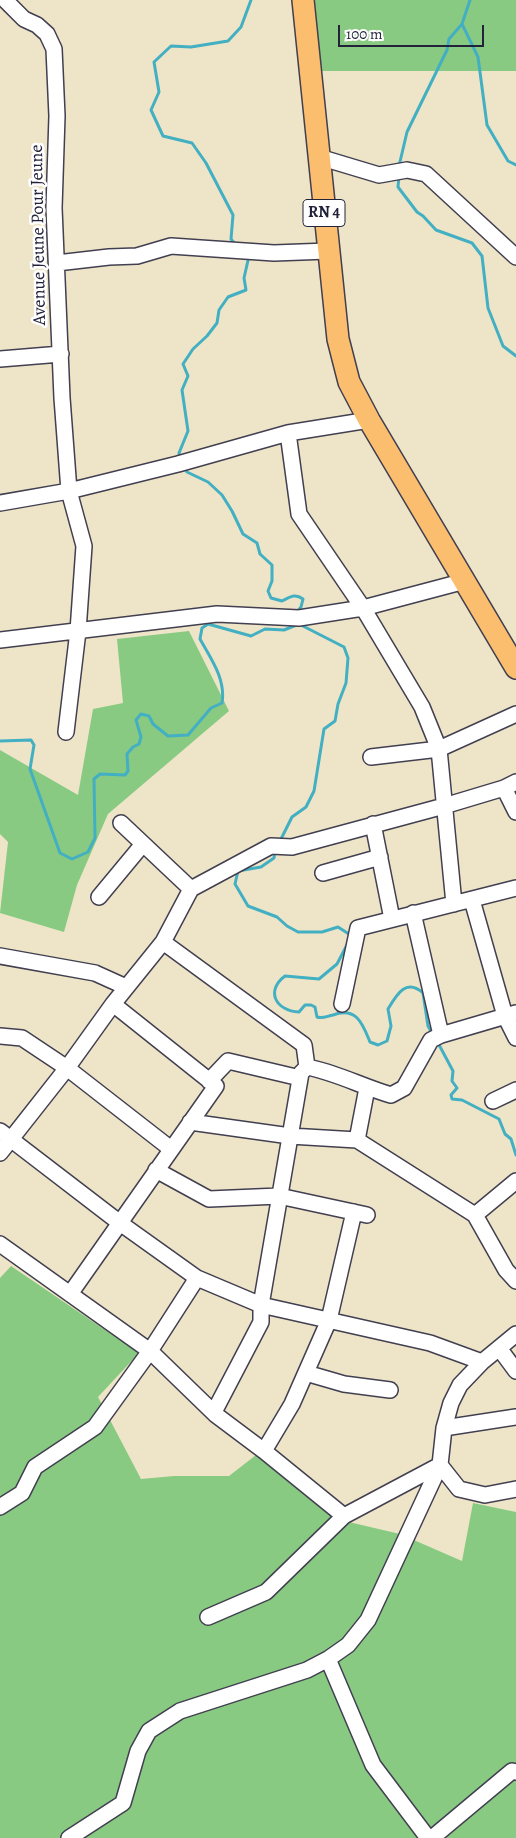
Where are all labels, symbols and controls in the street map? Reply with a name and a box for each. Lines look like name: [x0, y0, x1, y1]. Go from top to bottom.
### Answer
scale bar: [341, 15, 487, 47]
text: 100 m: [346, 24, 383, 44]
street label: Avenue Jeune Pour Jeune: [27, 144, 51, 326]
road number: RN 4: [303, 200, 345, 227]

